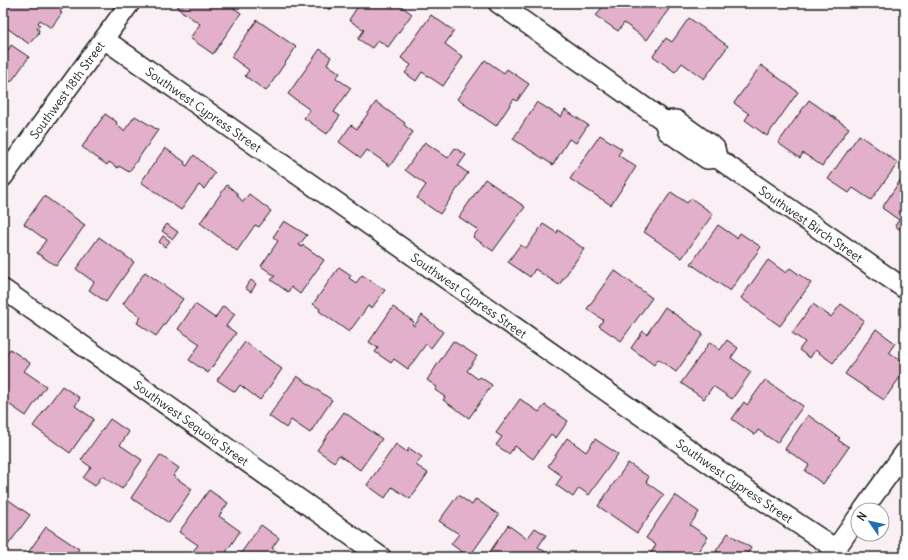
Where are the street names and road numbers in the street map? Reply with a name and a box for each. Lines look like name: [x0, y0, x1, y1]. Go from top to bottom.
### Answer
street label: Southwest 18th Street: [26, 38, 107, 142]
street label: Southwest Cypress Street: [143, 63, 265, 155]
street label: Southwest Birch Street: [756, 182, 866, 265]
street label: Southwest Cypress Street: [408, 249, 530, 341]
street label: Southwest Sequoia Street: [131, 377, 252, 469]
street label: Southwest Cypress Street: [674, 435, 796, 526]

